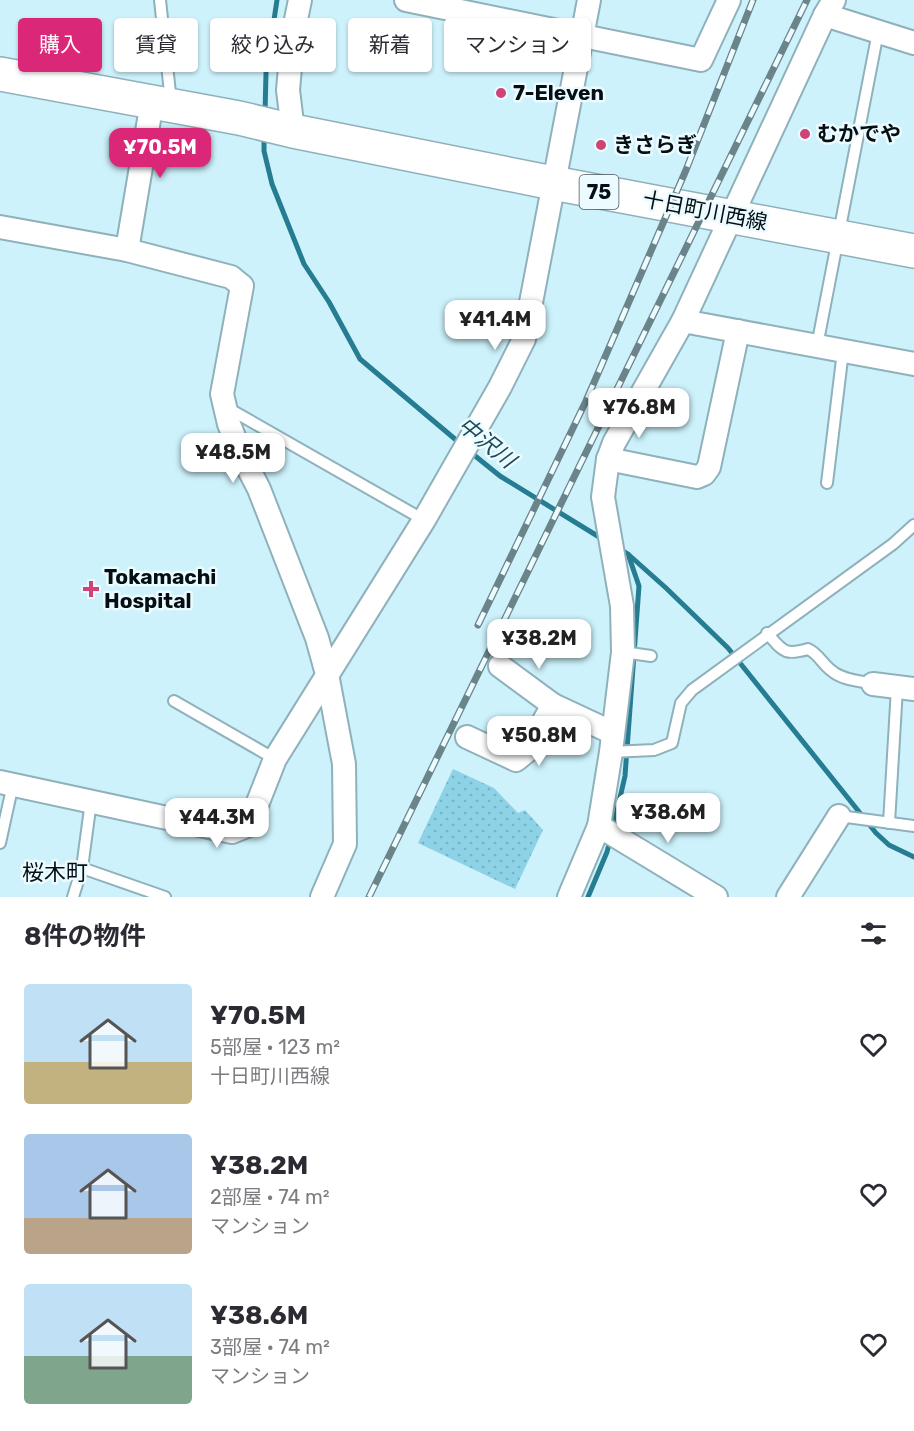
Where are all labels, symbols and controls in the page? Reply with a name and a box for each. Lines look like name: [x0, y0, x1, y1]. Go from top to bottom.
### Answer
chip: 購入: [18, 18, 102, 72]
chip: 賃貸: [114, 18, 198, 72]
chip: 絞り込み: [210, 18, 336, 72]
chip: 新着: [348, 18, 432, 72]
chip: マンション: [444, 18, 591, 72]
place label: 7-Eleven: [513, 80, 604, 105]
marker: 7-Eleven: [494, 86, 508, 100]
place label: むかでや: [817, 121, 901, 146]
marker: むかでや: [798, 127, 812, 141]
pin: ¥70.5M: [111, 128, 209, 179]
place label: きさらぎ: [613, 132, 697, 157]
text: ¥70.5M: [123, 135, 197, 159]
marker: きさらぎ: [594, 138, 608, 152]
road number: 75: [580, 175, 618, 209]
street label: 十日町川西線: [641, 186, 769, 235]
pin: ¥41.4M: [446, 300, 544, 351]
text: ¥41.4M: [459, 307, 531, 331]
pin: ¥76.8M: [590, 388, 688, 439]
text: ¥76.8M: [602, 395, 676, 419]
water label: 中沢川: [453, 411, 522, 475]
pin: ¥48.5M: [184, 433, 282, 484]
text: ¥48.5M: [195, 440, 271, 464]
place label: Tokamachi Hospital: [104, 564, 216, 613]
marker: Tokamachi Hospital: [82, 580, 100, 598]
pin: ¥38.2M: [490, 619, 588, 670]
text: ¥38.2M: [501, 626, 577, 650]
pin: ¥50.8M: [490, 716, 588, 767]
text: ¥50.8M: [501, 723, 577, 747]
pin: ¥38.6M: [619, 793, 717, 844]
pin: ¥44.3M: [168, 798, 266, 849]
text: ¥38.6M: [630, 800, 706, 824]
text: ¥44.3M: [179, 805, 255, 829]
district label: 桜木町: [22, 859, 88, 886]
icon: filters: [857, 917, 890, 950]
text: 8件の物件: [24, 921, 146, 952]
text: ¥70.5M: [210, 1000, 306, 1031]
icon: home: [72, 1008, 144, 1080]
icon: heart: [857, 1028, 890, 1061]
text: 5部屋 · 123 m²: [210, 1035, 340, 1059]
text: 十日町川西線: [210, 1064, 330, 1088]
text: ¥38.2M: [210, 1150, 308, 1181]
icon: home: [72, 1158, 144, 1230]
icon: heart: [857, 1178, 890, 1211]
text: 2部屋 · 74 m²: [210, 1185, 330, 1209]
text: マンション: [210, 1214, 310, 1238]
text: ¥38.6M: [210, 1300, 308, 1331]
icon: home: [72, 1308, 144, 1380]
icon: heart: [857, 1328, 890, 1361]
text: 3部屋 · 74 m²: [210, 1335, 330, 1359]
text: マンション: [210, 1364, 310, 1388]

